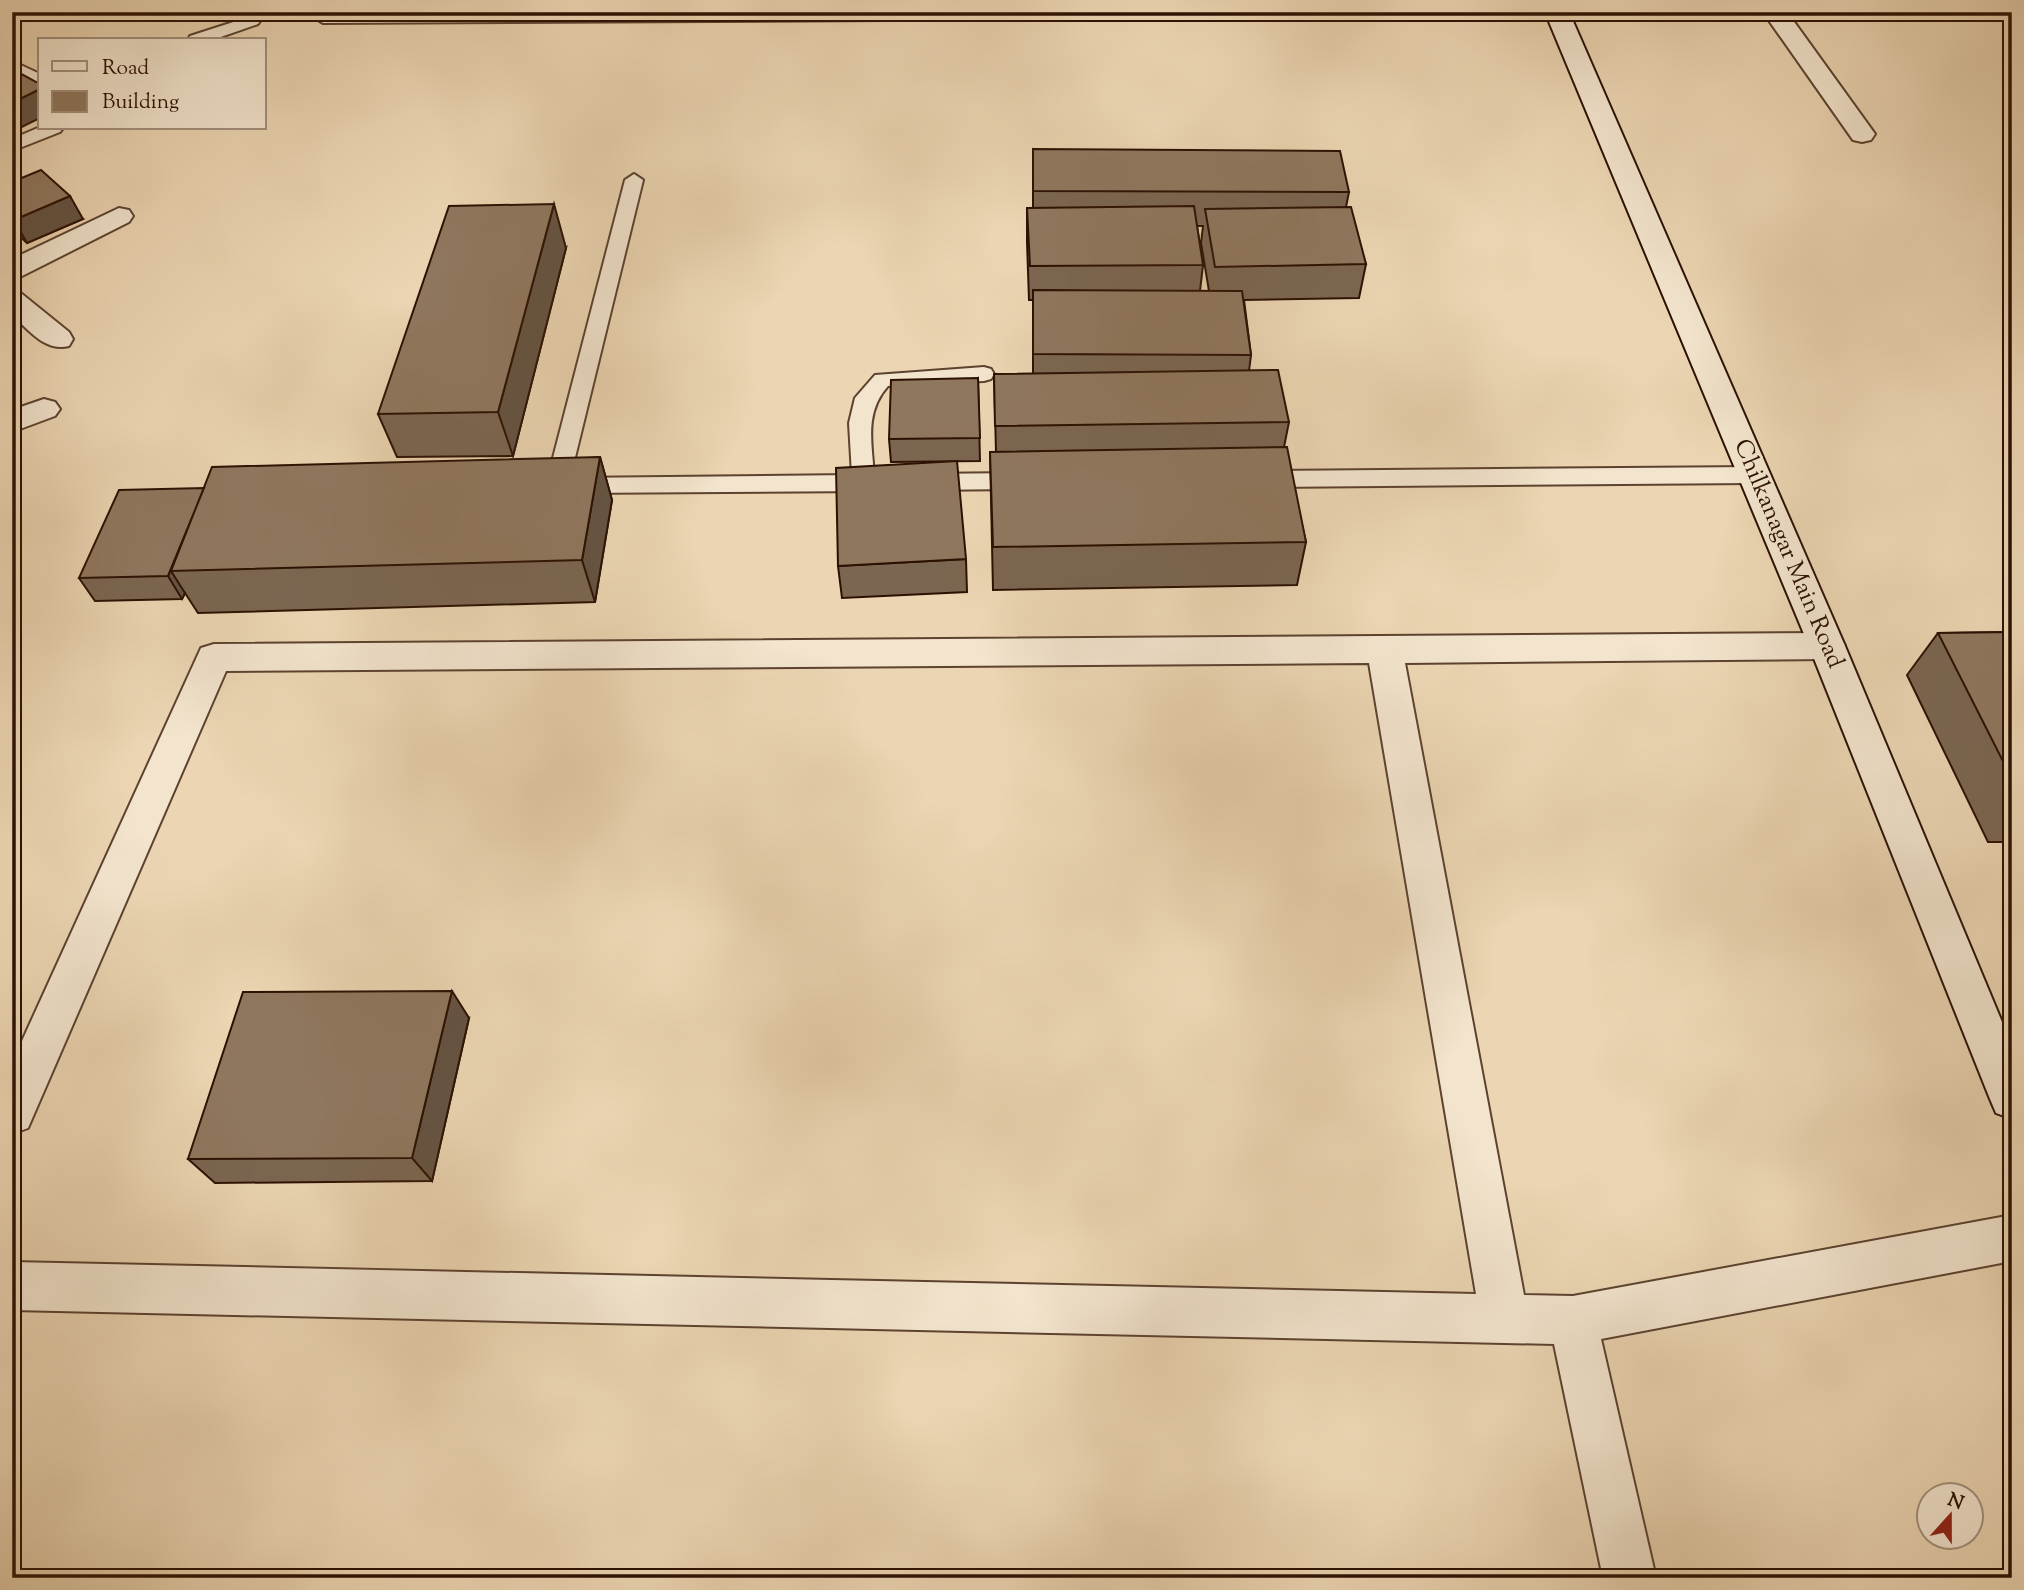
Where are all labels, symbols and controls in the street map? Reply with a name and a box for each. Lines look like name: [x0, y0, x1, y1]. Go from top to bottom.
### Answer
legend: [38, 38, 266, 130]
text: Road: [102, 54, 149, 84]
text: Building: [102, 88, 179, 118]
street label: Chilkanagar Main Road: [1724, 434, 1852, 674]
north arrow: [1916, 1482, 1986, 1552]
text: N: [1943, 1487, 1967, 1518]

